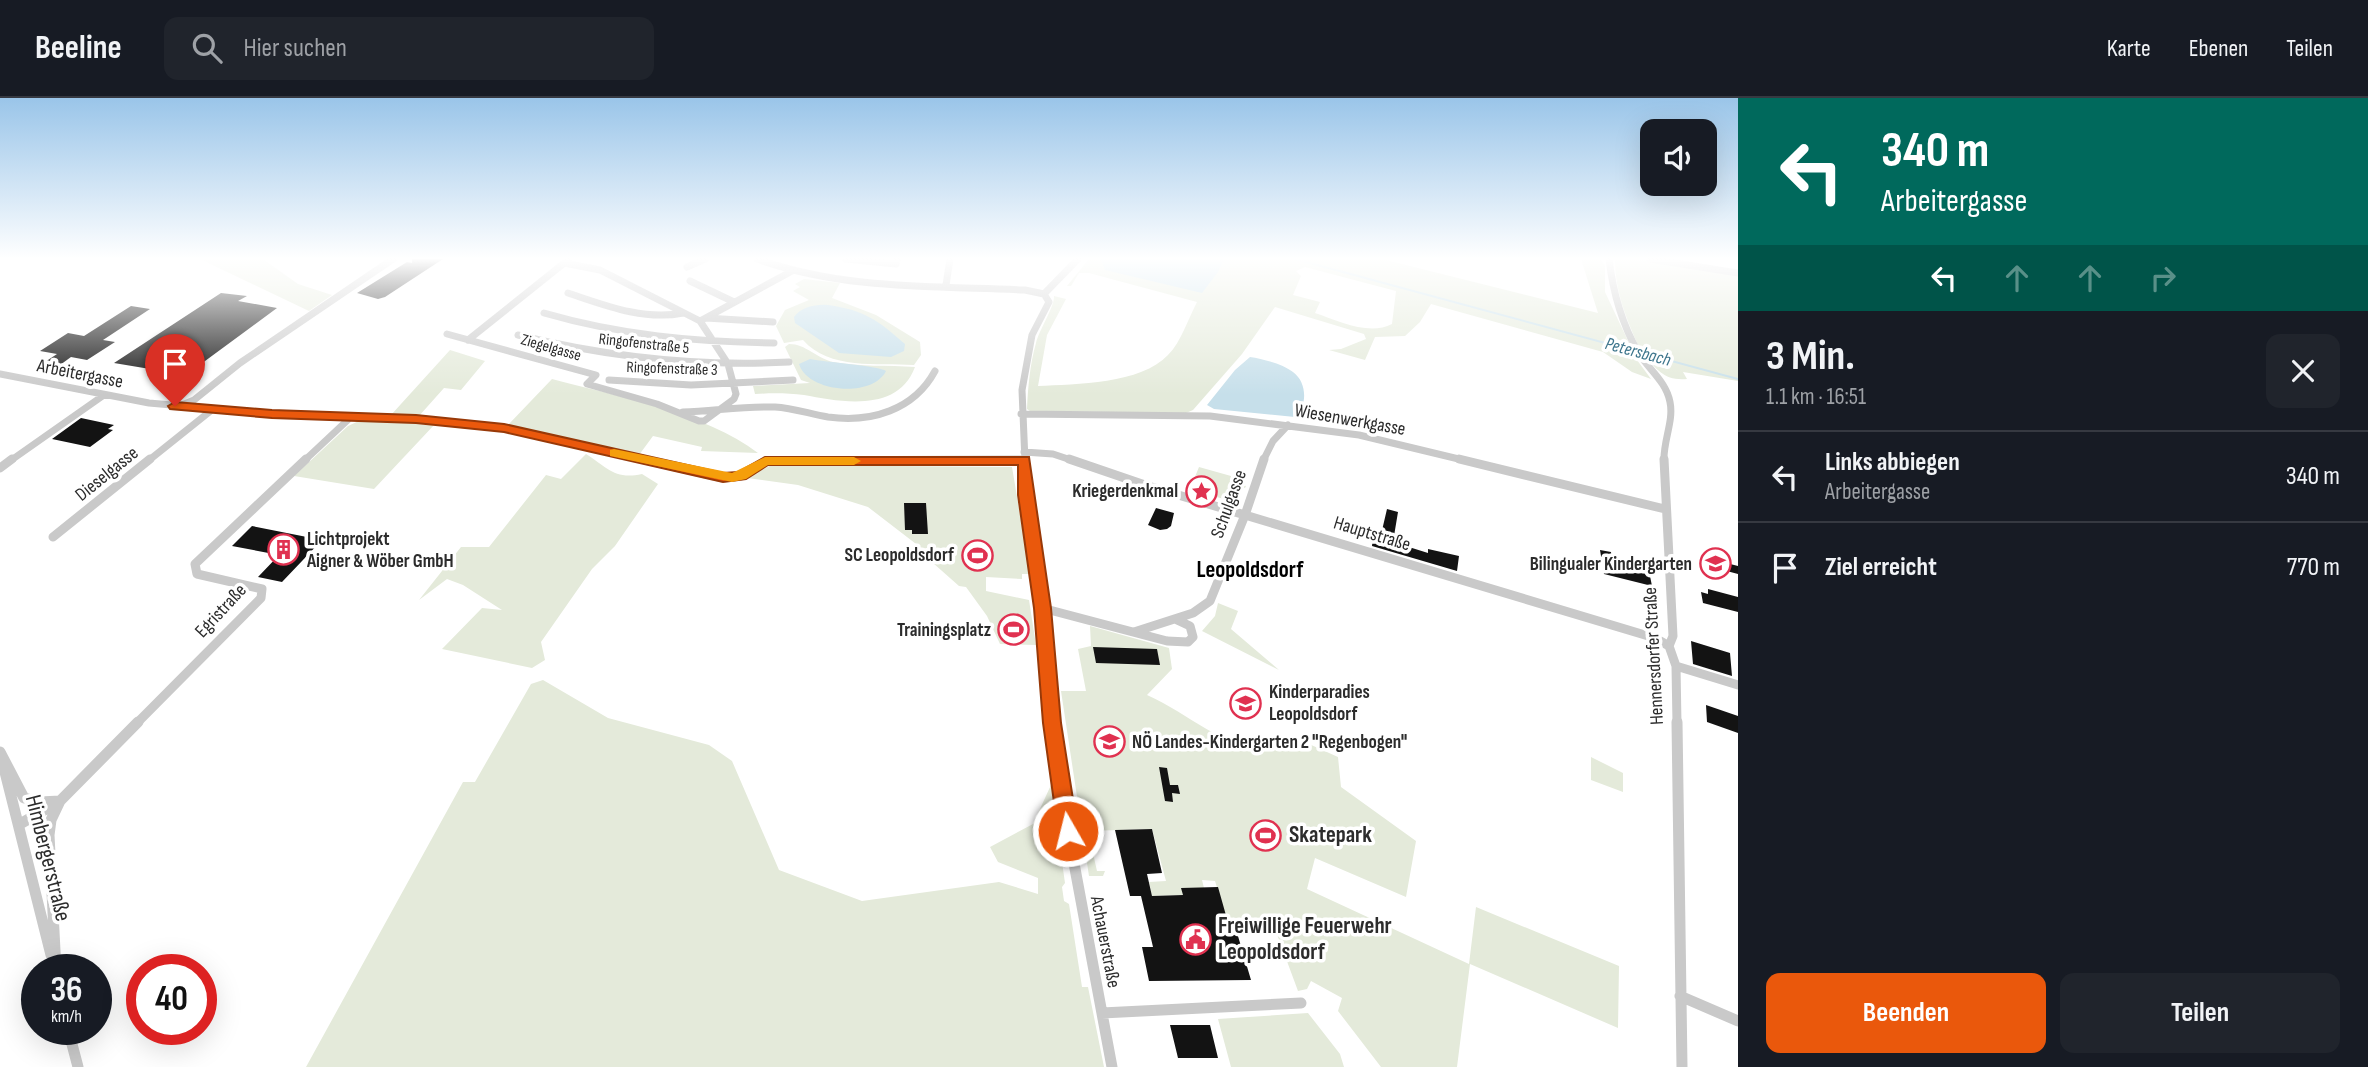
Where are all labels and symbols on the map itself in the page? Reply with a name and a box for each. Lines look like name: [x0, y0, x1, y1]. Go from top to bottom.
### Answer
street label: Ziegelgasse: [519, 330, 583, 366]
street label: Ringofenstraße 5: [598, 330, 690, 358]
water label: Petersbach: [1603, 333, 1674, 371]
pin: [145, 334, 205, 406]
street label: Arbeitergasse: [34, 354, 125, 394]
street label: Ringofenstraße 3: [626, 358, 718, 380]
street label: Wiesenwerkgasse: [1293, 399, 1407, 441]
street label: Dieselgasse: [71, 442, 143, 506]
street label: Schulgasse: [1206, 467, 1252, 541]
place icon: Kriegerdenkmal: [1184, 474, 1218, 508]
place label: Kriegerdenkmal: [1072, 480, 1178, 503]
street label: Hauptstraße: [1331, 511, 1413, 557]
place label: Lichtprojekt Aigner & Wöber GmbH: [306, 528, 454, 573]
building icon: Lichtprojekt Aigner & Wöber GmbH: [267, 533, 301, 567]
sports icon: SC Leopoldsdorf: [960, 538, 994, 572]
place label: SC Leopoldsdorf: [844, 544, 955, 567]
school or university icon: Bilingualer Kindergarten: [1698, 547, 1732, 581]
place label: Bilingualer Kindergarten: [1530, 553, 1692, 576]
district label: Leopoldsdorf: [1197, 556, 1304, 584]
street label: Egristraße: [190, 579, 252, 643]
street label: Hennersdorfer Straße: [1639, 587, 1669, 725]
sports icon: Trainingsplatz: [997, 613, 1031, 647]
place label: Trainingsplatz: [897, 619, 991, 642]
place label: Kinderparadies Leopoldsdorf: [1269, 681, 1370, 726]
school or university icon: Kinderparadies Leopoldsdorf: [1229, 686, 1263, 720]
school or university icon: NÖ Landes-Kindergarten 2 "Regenbogen": [1092, 725, 1126, 759]
place label: NÖ Landes-Kindergarten 2 "Regenbogen": [1132, 731, 1407, 754]
street label: Himbergerstraße: [19, 792, 77, 924]
position arrow: [1031, 794, 1105, 868]
sports icon: Skatepark: [1249, 818, 1283, 852]
place label: Skatepark: [1289, 821, 1372, 849]
street label: Achauerstraße: [1085, 893, 1125, 990]
place label: Freiwillige Feuerwehr Leopoldsdorf: [1218, 912, 1392, 966]
public building icon: Freiwillige Feuerwehr Leopoldsdorf: [1178, 922, 1212, 956]
speed limit sign: 40: [126, 954, 217, 1045]

